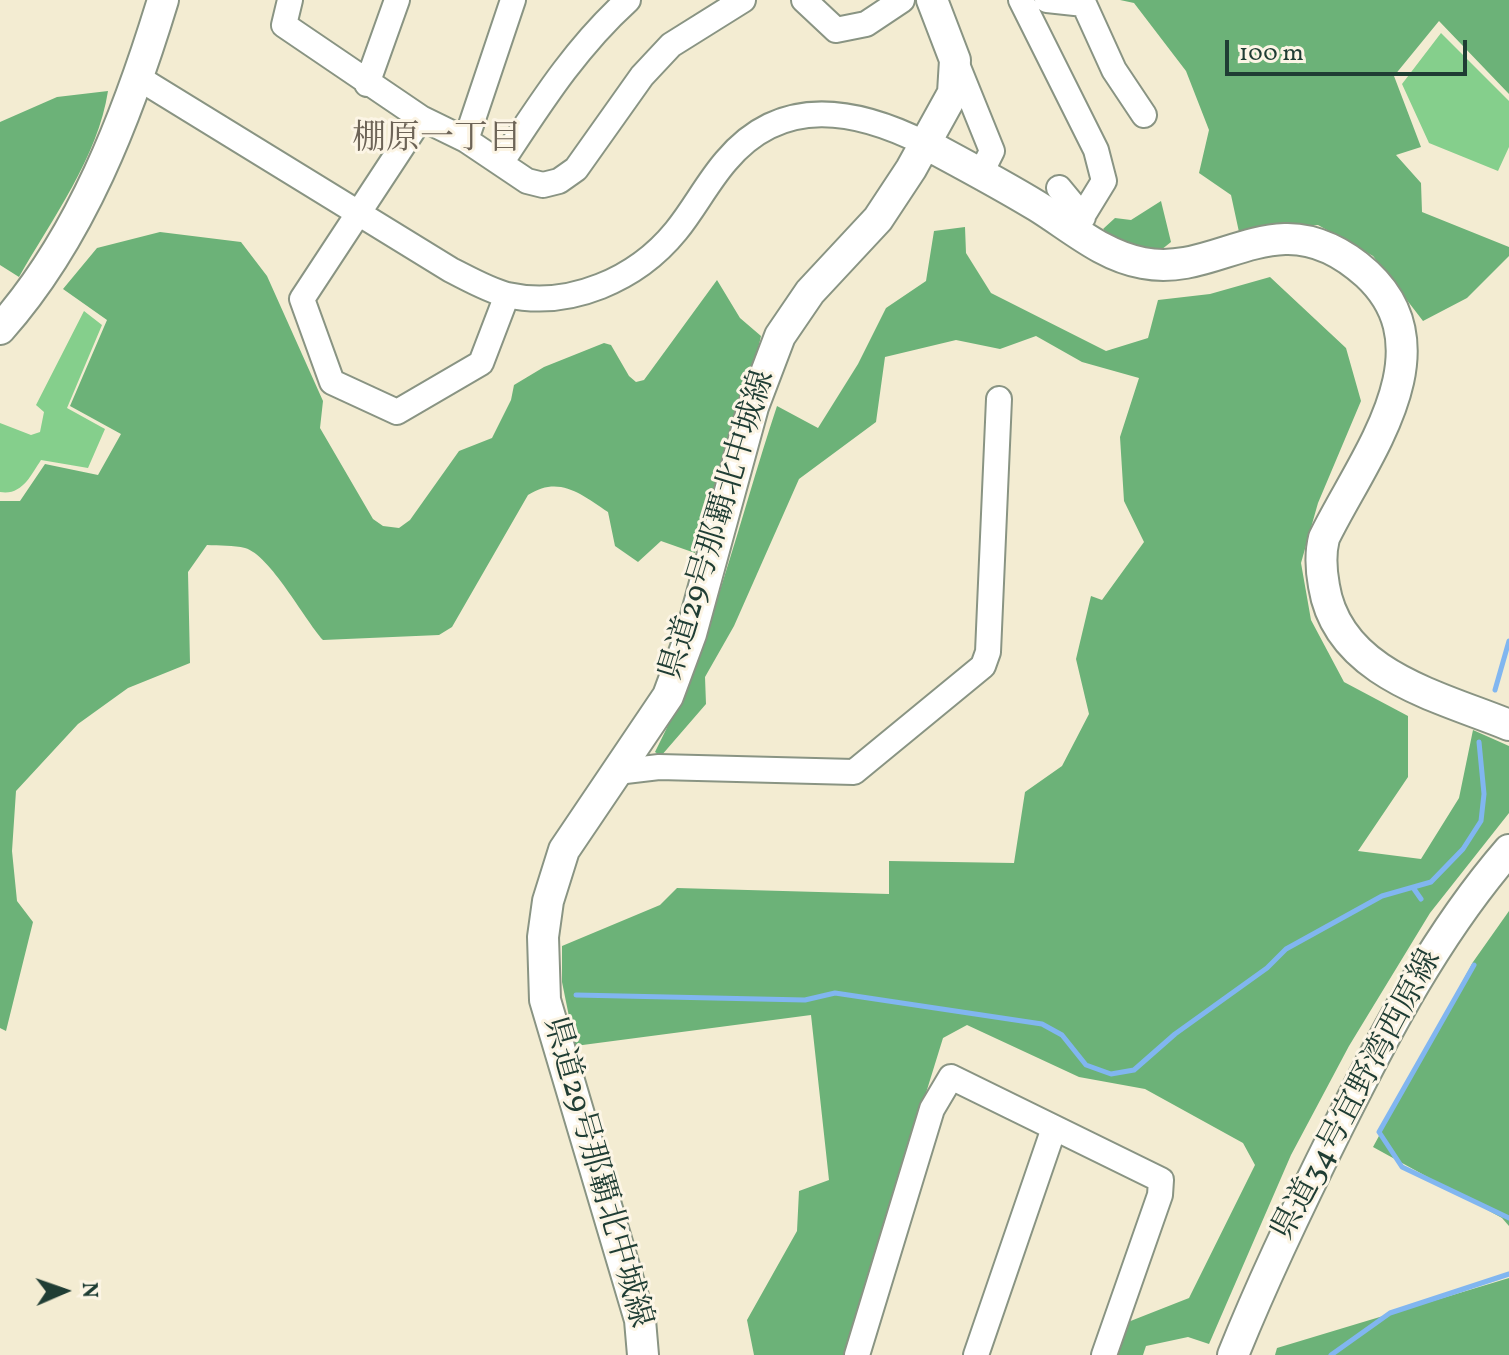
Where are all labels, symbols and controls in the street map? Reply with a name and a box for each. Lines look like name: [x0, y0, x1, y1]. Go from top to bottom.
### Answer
scale bar: [1229, 24, 1471, 74]
text: 100 m: [1239, 37, 1304, 71]
district label: 棚原一丁目: [352, 122, 522, 162]
street label: 県道29号那覇北中城線: [655, 367, 785, 685]
street label: 県道34号宜野湾西原線: [1266, 944, 1452, 1248]
street label: 県道29号那覇北中城線: [532, 1013, 658, 1333]
north arrow: [24, 1251, 104, 1331]
text: N: [73, 1282, 104, 1299]

